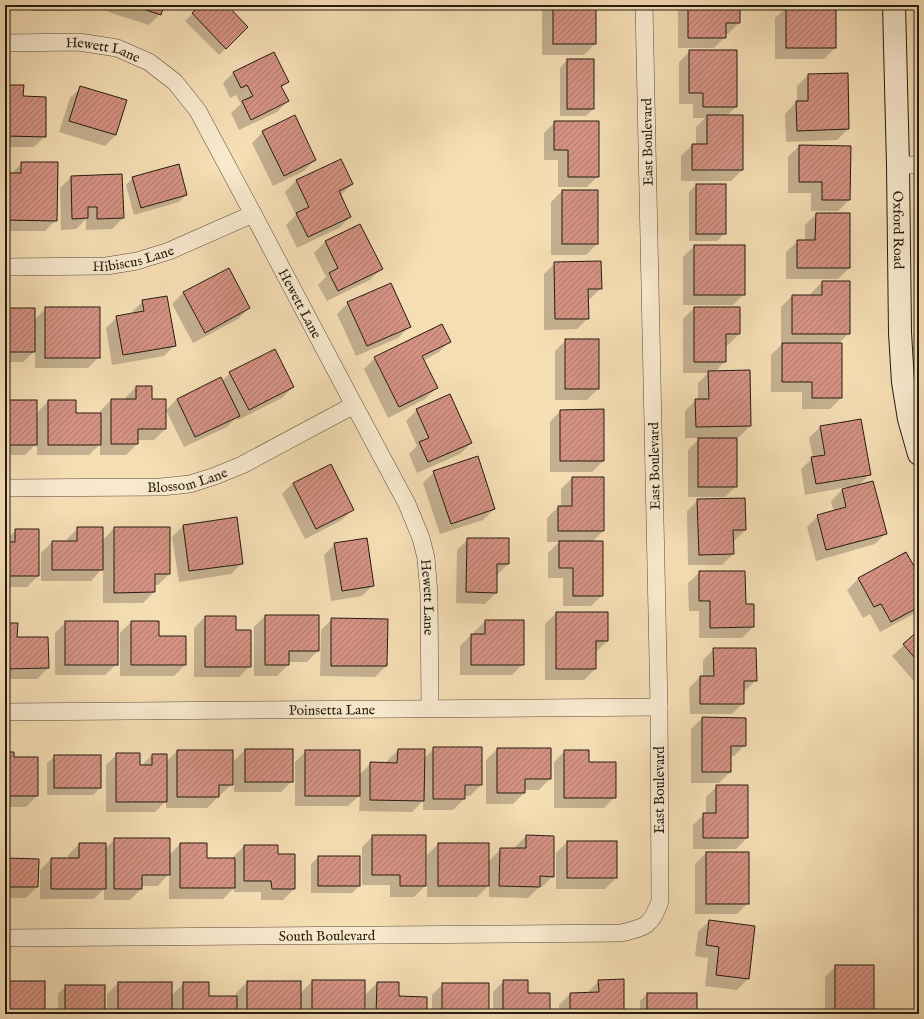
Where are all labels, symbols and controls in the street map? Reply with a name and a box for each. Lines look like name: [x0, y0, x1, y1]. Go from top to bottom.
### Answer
street label: Hewett Lane: [66, 34, 143, 67]
street label: East Boulevard: [638, 98, 658, 186]
street label: Oxford Road: [888, 191, 907, 270]
street label: Hibiscus Lane: [92, 242, 178, 276]
street label: Hewett Lane: [274, 266, 325, 342]
street label: East Boulevard: [645, 422, 665, 510]
street label: Blossom Lane: [147, 464, 231, 497]
street label: Hewett Lane: [416, 558, 437, 636]
street label: Poinsetta Lane: [289, 701, 376, 720]
street label: East Boulevard: [651, 746, 669, 834]
street label: South Boulevard: [279, 927, 376, 946]

